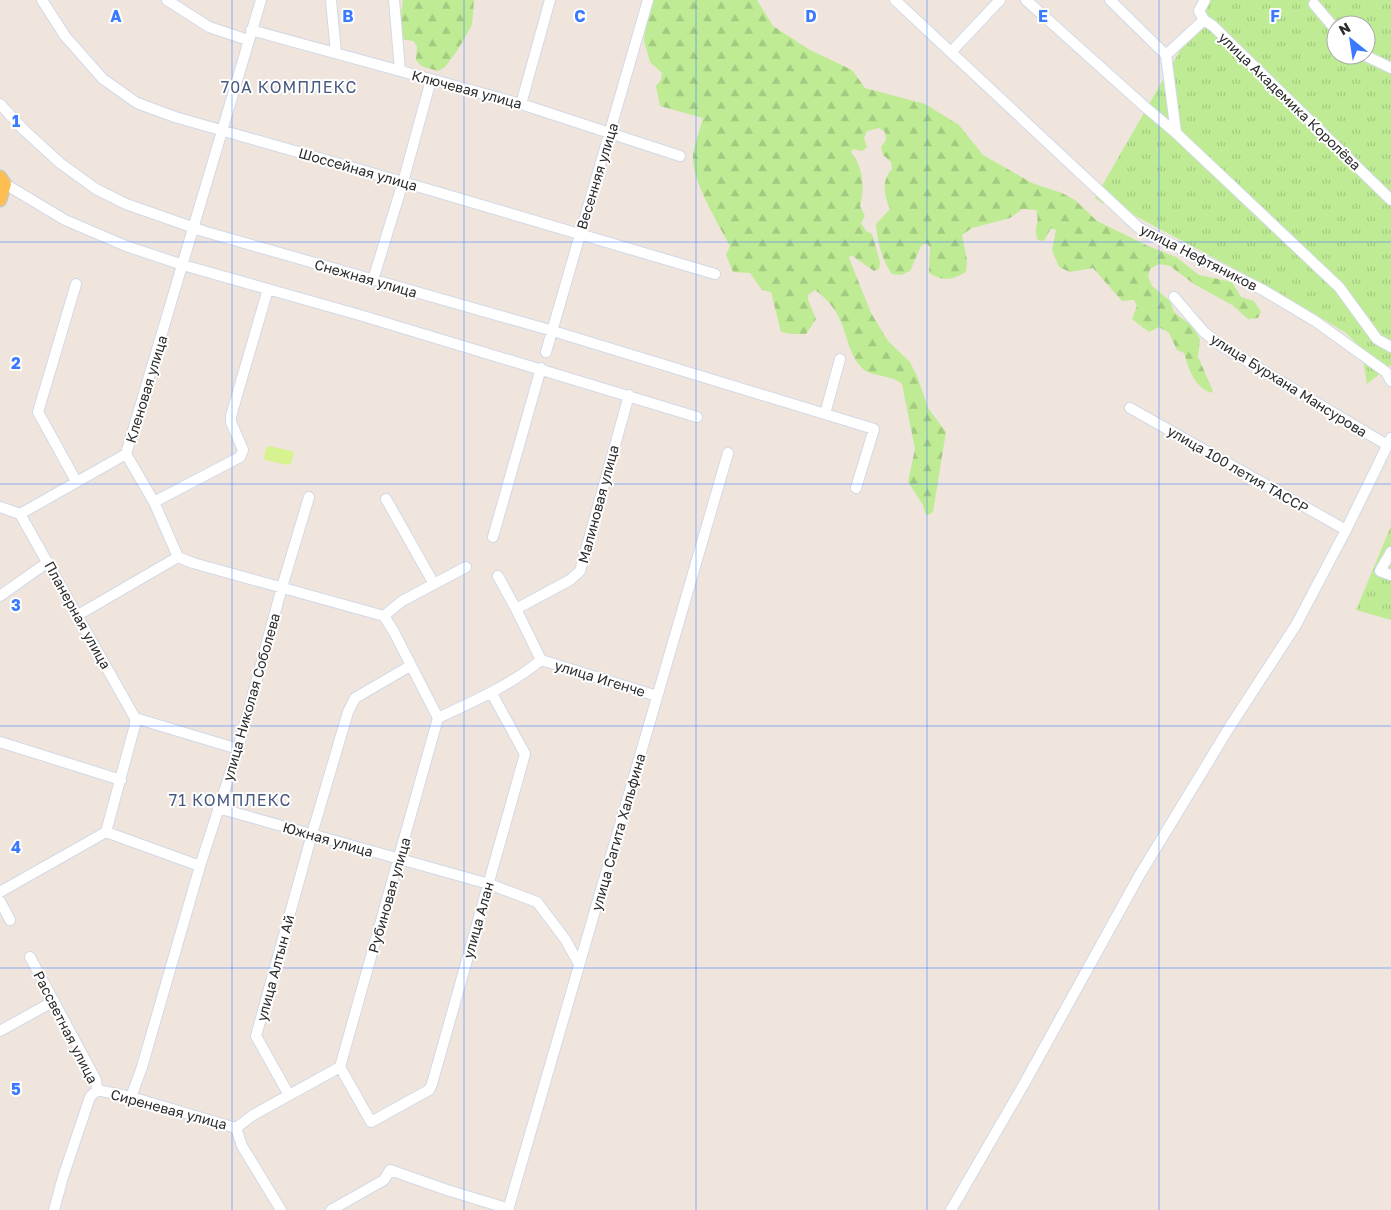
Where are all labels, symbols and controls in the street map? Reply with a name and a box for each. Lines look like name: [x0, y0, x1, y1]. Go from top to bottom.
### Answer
text: A: [110, 6, 122, 26]
text: B: [342, 6, 354, 26]
text: C: [574, 6, 586, 26]
text: D: [805, 6, 817, 26]
text: E: [1038, 6, 1048, 26]
text: F: [1270, 6, 1280, 26]
north arrow: [1326, 15, 1376, 65]
text: N: [1335, 18, 1353, 38]
street label: улица Академика Королёва: [1215, 28, 1365, 174]
street label: Ключевая улица: [410, 66, 524, 112]
district label: 70А КОМПЛЕКС: [221, 77, 357, 97]
text: 1: [12, 111, 20, 131]
street label: Весенняя улица: [573, 121, 621, 231]
street label: Шоссейная улица: [297, 144, 419, 194]
street label: улица Нефтяников: [1138, 220, 1261, 294]
street label: Снежная улица: [313, 255, 419, 301]
street label: улица Бурхана Мансурова: [1208, 330, 1370, 440]
street label: Кленовая улица: [122, 333, 170, 445]
text: 2: [11, 353, 21, 373]
street label: улица 100 летия ТАССР: [1164, 422, 1312, 516]
street label: Малиновая улица: [574, 443, 622, 565]
street label: Планерная улица: [41, 558, 115, 672]
text: 3: [11, 595, 21, 615]
street label: улица Николая Соболева: [219, 611, 283, 783]
street label: улица Игенче: [553, 656, 647, 700]
street label: улица Сагита Хальфина: [587, 751, 649, 913]
district label: 71 КОМПЛЕКС: [169, 790, 291, 810]
street label: Южная улица: [281, 818, 375, 860]
street label: Рубиновая улица: [364, 835, 414, 955]
text: 4: [11, 837, 21, 857]
street label: улица Алан: [459, 880, 497, 960]
street label: улица Алтын Ай: [253, 913, 297, 1023]
street label: Рассветная улица: [30, 968, 102, 1086]
text: 5: [11, 1079, 21, 1099]
street label: Сиреневая улица: [109, 1085, 229, 1133]

